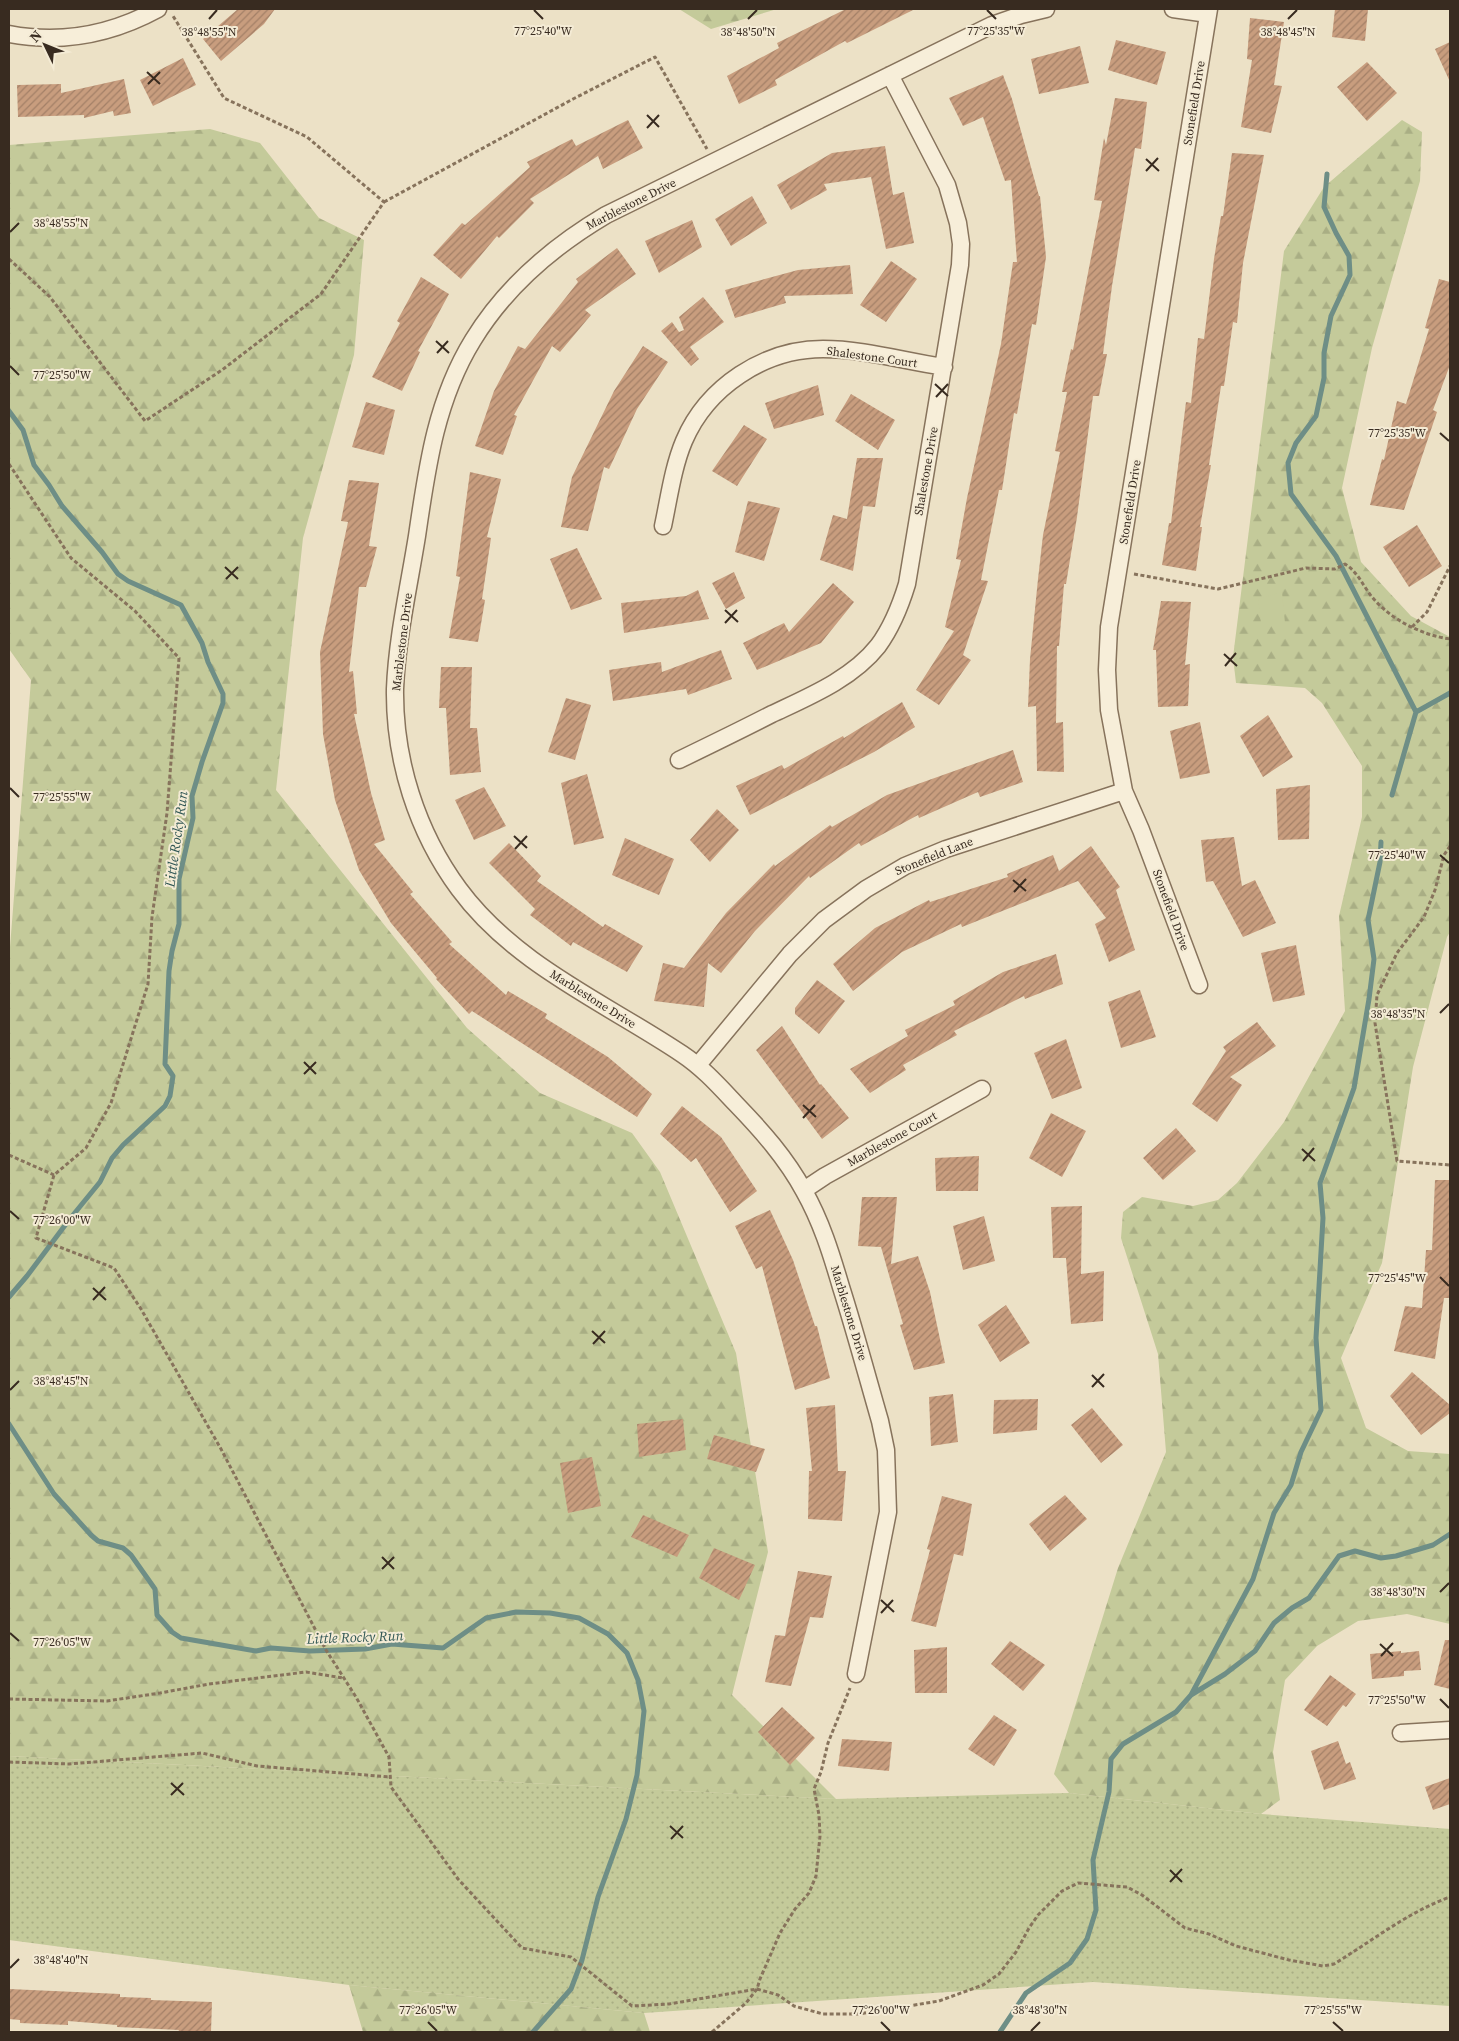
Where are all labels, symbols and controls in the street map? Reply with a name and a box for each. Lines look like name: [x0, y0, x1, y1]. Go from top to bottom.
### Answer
north arrow: [20, 20, 70, 70]
text: 77°25'40"W: [514, 23, 572, 39]
text: 77°25'35"W: [967, 23, 1025, 39]
text: 38°48'55"N: [181, 24, 237, 40]
text: 38°48'50"N: [720, 24, 776, 40]
text: 38°48'45"N: [1260, 24, 1316, 40]
text: N: [25, 26, 46, 47]
street label: Stonefield Drive: [1179, 60, 1209, 146]
street label: Marblestone Drive: [583, 174, 679, 234]
text: 38°48'55"N: [33, 215, 89, 231]
street label: Shalestone Court: [826, 343, 918, 371]
text: 77°25'50"W: [33, 367, 91, 383]
street label: Shalestone Drive: [910, 425, 942, 517]
text: 77°25'35"W: [1368, 425, 1426, 441]
street label: Stonefield Drive: [1115, 459, 1145, 545]
street label: Marblestone Drive: [388, 592, 416, 692]
text: 77°25'55"W: [33, 789, 91, 805]
water label: Little Rocky Run: [159, 790, 193, 889]
street label: Stonefield Lane: [893, 833, 975, 879]
text: 77°25'40"W: [1368, 847, 1426, 863]
street label: Stonefield Drive: [1149, 867, 1193, 953]
street label: Marblestone Drive: [547, 966, 639, 1032]
text: 38°48'35"N: [1370, 1006, 1426, 1022]
street label: Marblestone Court: [844, 1108, 940, 1170]
text: 77°26'00"W: [33, 1212, 91, 1228]
street label: Marblestone Drive: [827, 1263, 871, 1363]
text: 77°25'45"W: [1368, 1270, 1426, 1286]
text: 38°48'45"N: [33, 1373, 89, 1389]
text: 38°48'30"N: [1370, 1584, 1426, 1600]
water label: Little Rocky Run: [305, 1625, 404, 1649]
text: 77°26'05"W: [33, 1634, 91, 1650]
text: 77°25'50"W: [1368, 1692, 1426, 1708]
text: 38°48'40"N: [33, 1952, 89, 1968]
text: 77°26'05"W: [399, 2002, 457, 2018]
text: 77°26'00"W: [852, 2002, 910, 2018]
text: 38°48'30"N: [1012, 2002, 1068, 2018]
text: 77°25'55"W: [1304, 2002, 1362, 2018]

